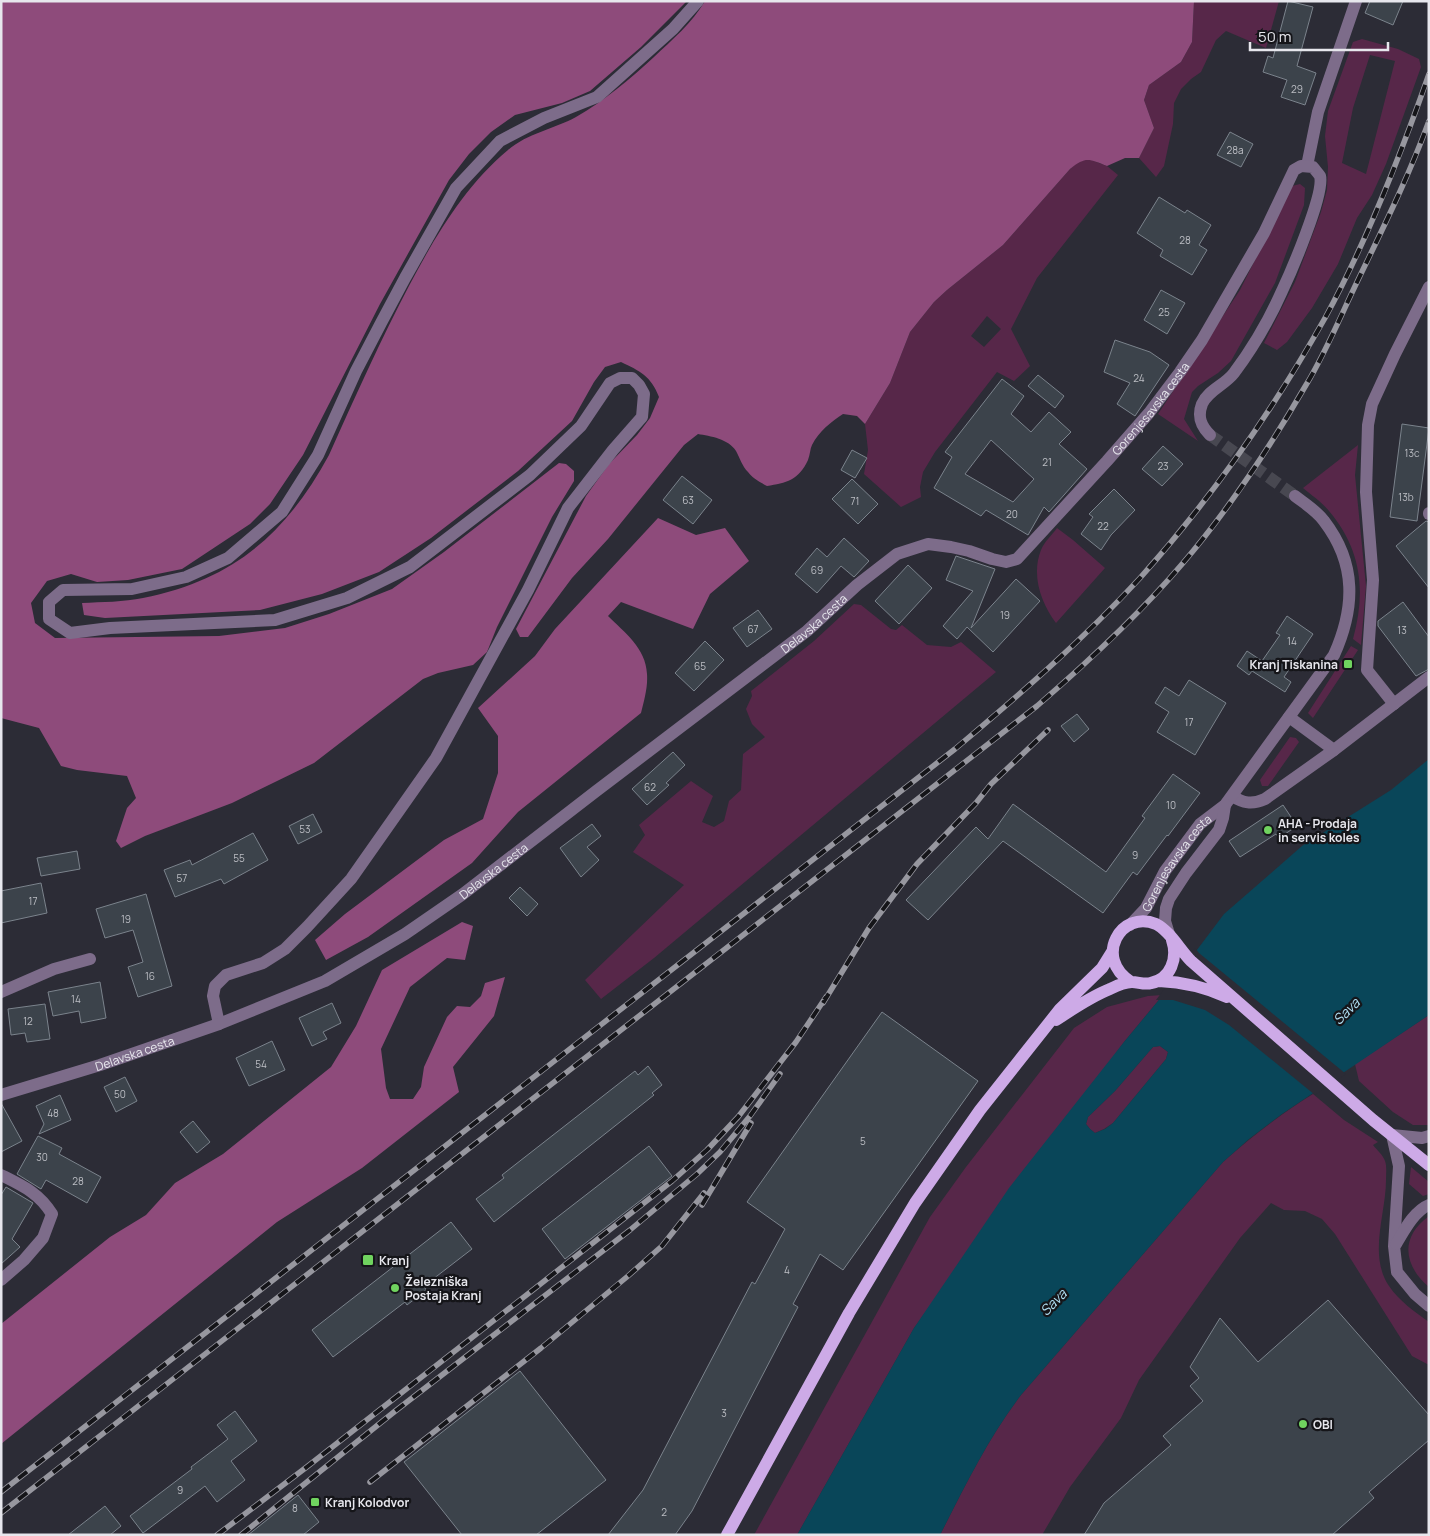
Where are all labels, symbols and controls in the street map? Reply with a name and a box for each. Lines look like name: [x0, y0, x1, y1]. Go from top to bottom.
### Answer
scale bar: [1250, 20, 1388, 52]
text: 50 m: [1258, 26, 1292, 47]
house number: 29: [1291, 82, 1303, 96]
house number: 28a: [1226, 143, 1244, 157]
house number: 28: [1179, 233, 1191, 247]
house number: 25: [1158, 305, 1170, 319]
street label: Gorenjesavska cesta: [1108, 359, 1193, 459]
house number: 24: [1133, 371, 1145, 385]
house number: 13c: [1405, 446, 1420, 460]
house number: 21: [1042, 455, 1052, 469]
house number: 23: [1157, 459, 1169, 473]
house number: 13b: [1398, 490, 1414, 504]
house number: 63: [682, 493, 694, 507]
house number: 71: [851, 494, 859, 508]
house number: 20: [1006, 507, 1018, 521]
house number: 22: [1097, 519, 1109, 533]
house number: 69: [811, 563, 823, 577]
street label: Delavska cesta: [777, 590, 851, 657]
house number: 19: [1000, 608, 1010, 622]
house number: 67: [747, 622, 759, 636]
house number: 13: [1397, 623, 1407, 637]
house number: 14: [1287, 634, 1297, 648]
place label: Kranj Tiskanina: [1250, 656, 1338, 673]
marker: Kranj Tiskanina: [1342, 658, 1354, 670]
house number: 65: [694, 659, 706, 673]
house number: 17: [1185, 715, 1193, 729]
house number: 62: [644, 780, 656, 794]
house number: 10: [1166, 798, 1176, 812]
street label: Gorenjesavska cesta: [1137, 810, 1215, 914]
place label: AHA - Prodaja in servis koles: [1278, 815, 1360, 846]
house number: 53: [299, 822, 311, 836]
marker: AHA - Prodaja in servis koles: [1262, 824, 1274, 836]
street label: Delavska cesta: [455, 839, 531, 903]
house number: 9: [1132, 848, 1138, 862]
house number: 55: [233, 851, 245, 865]
house number: 57: [177, 871, 187, 885]
house number: 17: [29, 894, 37, 908]
house number: 19: [121, 912, 131, 926]
house number: 16: [145, 969, 155, 983]
house number: 14: [71, 992, 81, 1006]
water label: Sava: [1328, 993, 1364, 1029]
house number: 12: [23, 1014, 33, 1028]
street label: Delavska cesta: [93, 1032, 176, 1075]
house number: 54: [255, 1057, 267, 1071]
house number: 50: [114, 1087, 126, 1101]
house number: 48: [47, 1106, 59, 1120]
house number: 5: [860, 1134, 866, 1148]
house number: 30: [36, 1150, 48, 1164]
house number: 28: [72, 1174, 84, 1188]
place label: Kranj: [379, 1252, 409, 1269]
marker: Kranj: [361, 1253, 375, 1267]
house number: 4: [784, 1263, 790, 1277]
place label: Železniška Postaja Kranj: [405, 1273, 482, 1304]
marker: Železniška Postaja Kranj: [389, 1282, 401, 1294]
water label: Sava: [1036, 1284, 1071, 1320]
house number: 3: [721, 1406, 727, 1420]
place label: OBI: [1313, 1416, 1333, 1433]
marker: OBI: [1297, 1418, 1309, 1430]
house number: 9: [177, 1483, 183, 1497]
place label: Kranj Kolodvor: [325, 1494, 409, 1511]
marker: Kranj Kolodvor: [309, 1496, 321, 1508]
house number: 8: [292, 1501, 298, 1515]
house number: 2: [661, 1505, 667, 1519]

